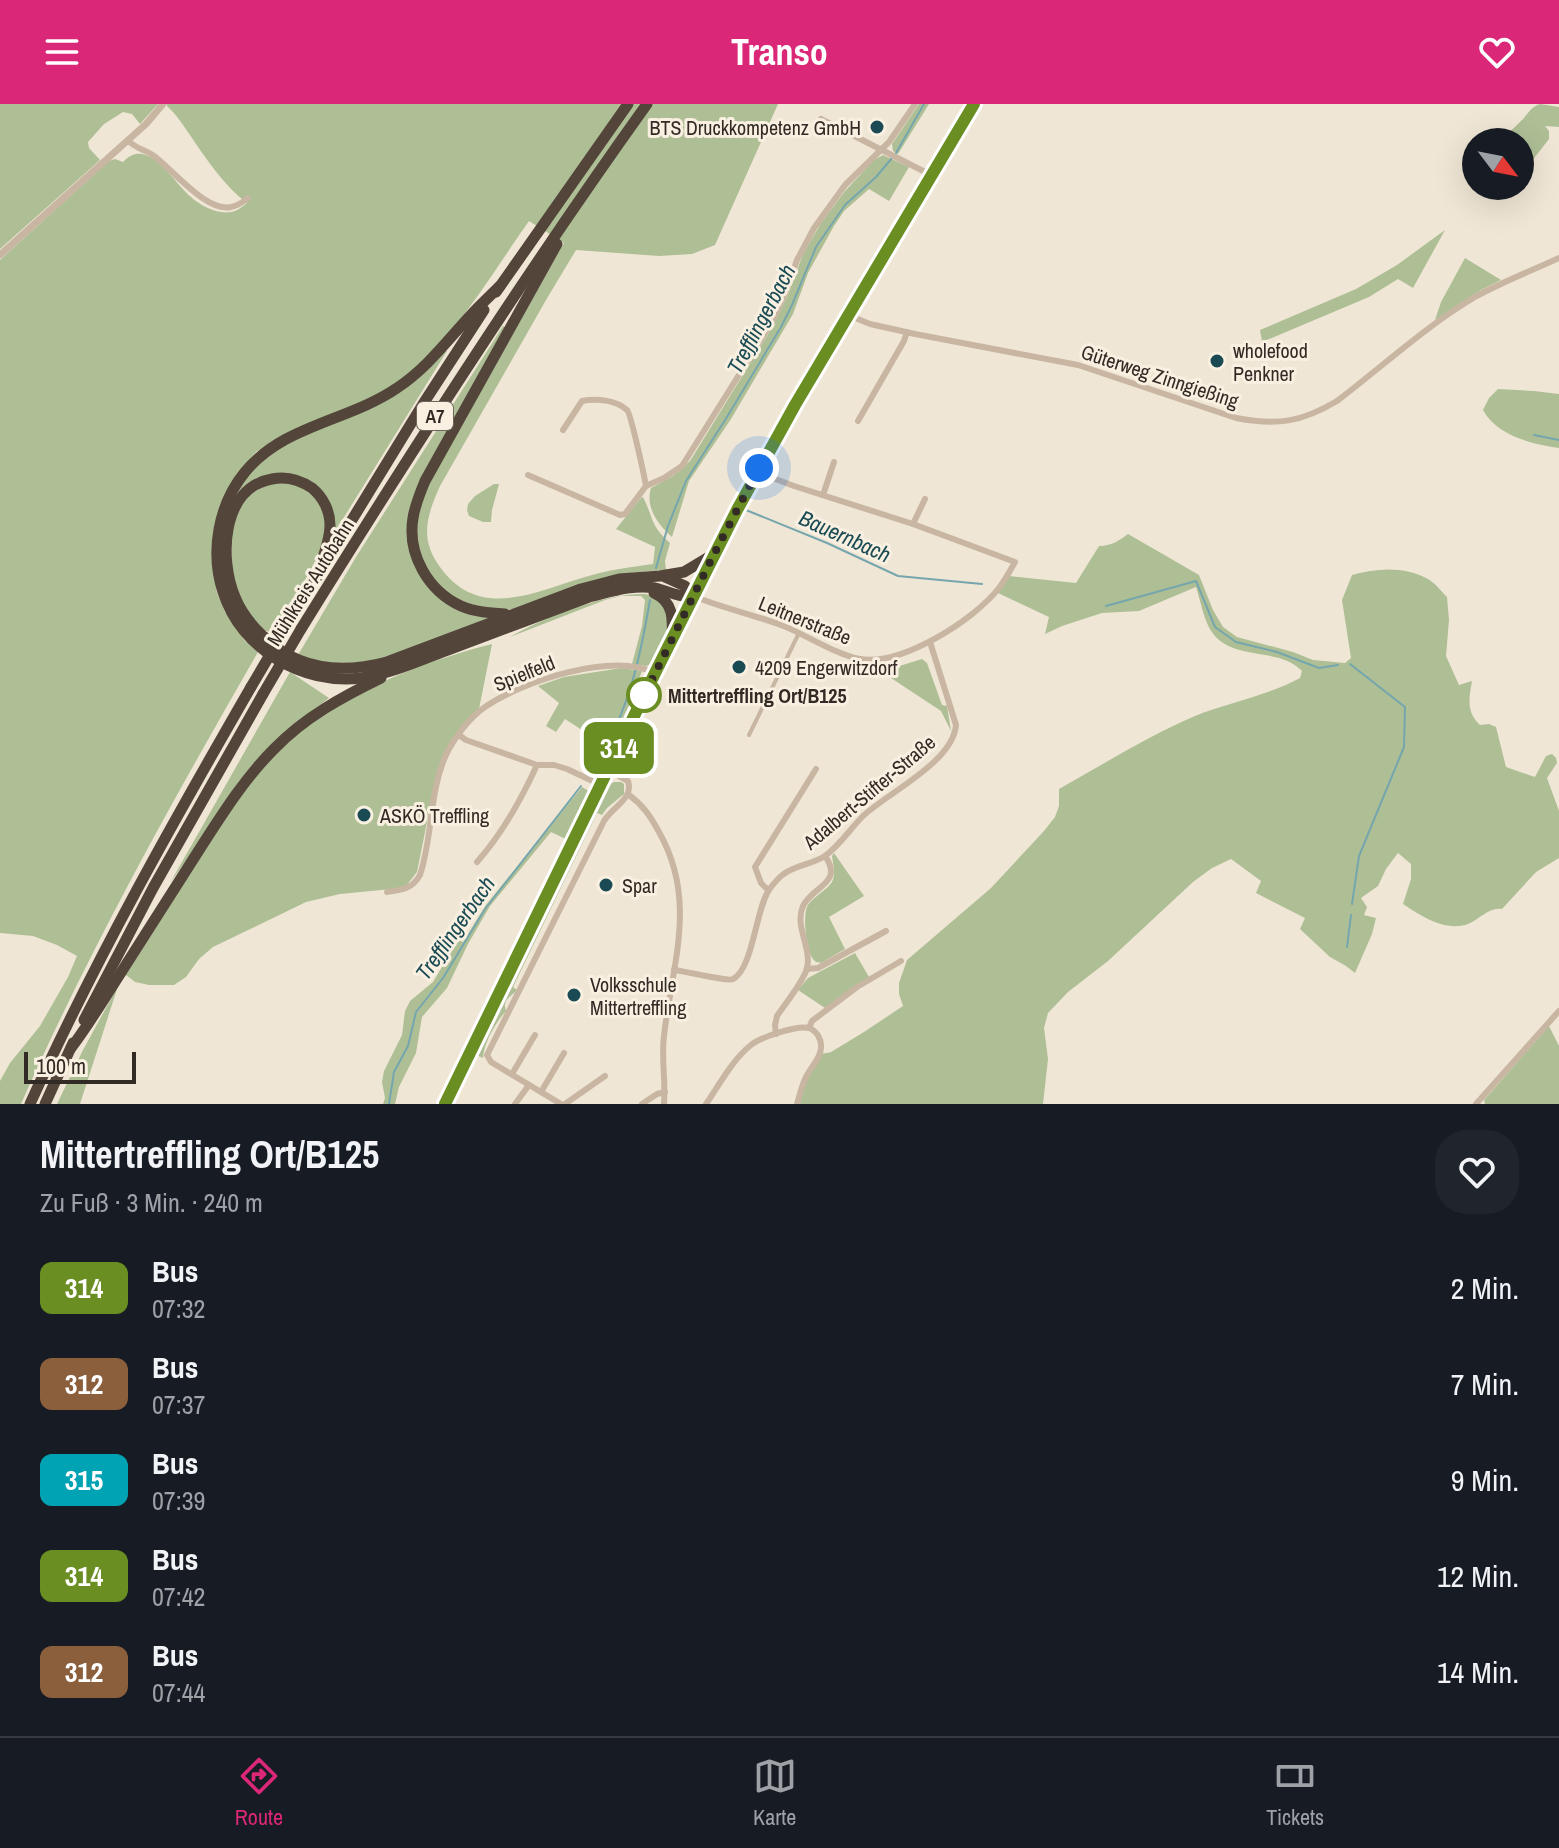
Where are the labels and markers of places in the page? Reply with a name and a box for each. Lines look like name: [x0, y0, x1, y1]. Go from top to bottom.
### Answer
place label: BTS Druckkompetenz GmbH: [650, 114, 861, 141]
marker: BTS Druckkompetenz GmbH: [868, 118, 886, 136]
place label: wholefood Penkner: [1233, 337, 1308, 387]
marker: wholefood Penkner: [1208, 352, 1226, 370]
place label: 4209 Engerwitzdorf: [755, 654, 898, 681]
marker: 4209 Engerwitzdorf: [730, 658, 748, 676]
marker: Mittertreffling Ort/B125: [627, 678, 661, 712]
place label: Mittertreffling Ort/B125: [668, 682, 847, 709]
place label: ASKÖ Treffling: [379, 802, 489, 829]
marker: ASKÖ Treffling: [355, 806, 373, 824]
place label: Spar: [622, 872, 657, 899]
marker: Spar: [597, 876, 615, 894]
place label: Volksschule Mittertreffling: [590, 971, 686, 1021]
marker: Volksschule Mittertreffling: [565, 986, 583, 1004]

